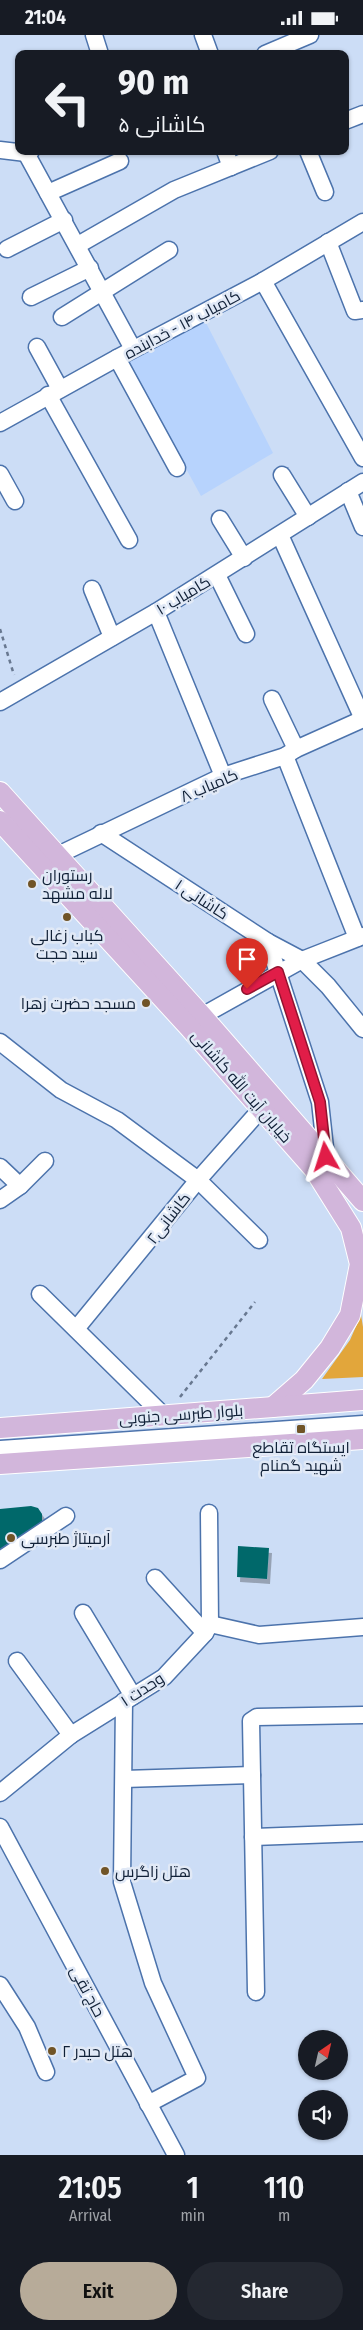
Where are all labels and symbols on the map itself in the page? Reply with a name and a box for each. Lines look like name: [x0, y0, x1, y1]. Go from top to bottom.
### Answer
street label: کامیاب ۱۴ - خدابنده: [121, 286, 243, 363]
street label: کامیاب ۱۰: [153, 572, 214, 619]
street label: کامیاب ۸: [177, 765, 241, 806]
place label: رستوران لاله مشهد: [42, 866, 113, 904]
street label: کاشانی ۱: [171, 875, 232, 925]
marker: رستوران لاله مشهد: [26, 878, 38, 890]
marker: کباب زغالی سید حجت: [61, 911, 73, 923]
place label: کباب زغالی سید حجت: [31, 926, 103, 963]
pin: [226, 938, 268, 989]
place label: مسجد حضرت زهرا: [21, 994, 136, 1013]
marker: مسجد حضرت زهرا: [140, 997, 152, 1009]
street label: خیابان آیت الله کاشانی: [187, 1025, 297, 1147]
position arrow: [299, 1130, 351, 1182]
street label: کاشانی۲: [143, 1189, 195, 1248]
street label: بلوار طبرسی جنوبی: [118, 1401, 244, 1429]
marker: ایستگاه تقاطع شهید گمنام: [295, 1423, 307, 1435]
place label: ایستگاه تقاطع شهید گمنام: [252, 1438, 350, 1477]
place label: آرمیتاژ طبرسی: [21, 1529, 111, 1549]
marker: آرمیتاژ طبرسی: [5, 1532, 17, 1544]
street label: وحدت ۱: [117, 1669, 167, 1710]
place label: هتل زاگرس: [115, 1862, 191, 1882]
marker: هتل زاگرس: [99, 1865, 111, 1877]
street label: حاج تقی: [64, 1962, 109, 2021]
north arrow: [298, 2030, 348, 2080]
place label: هتل حیدر ۲: [62, 2042, 133, 2062]
marker: هتل حیدر ۲: [46, 2045, 58, 2057]

